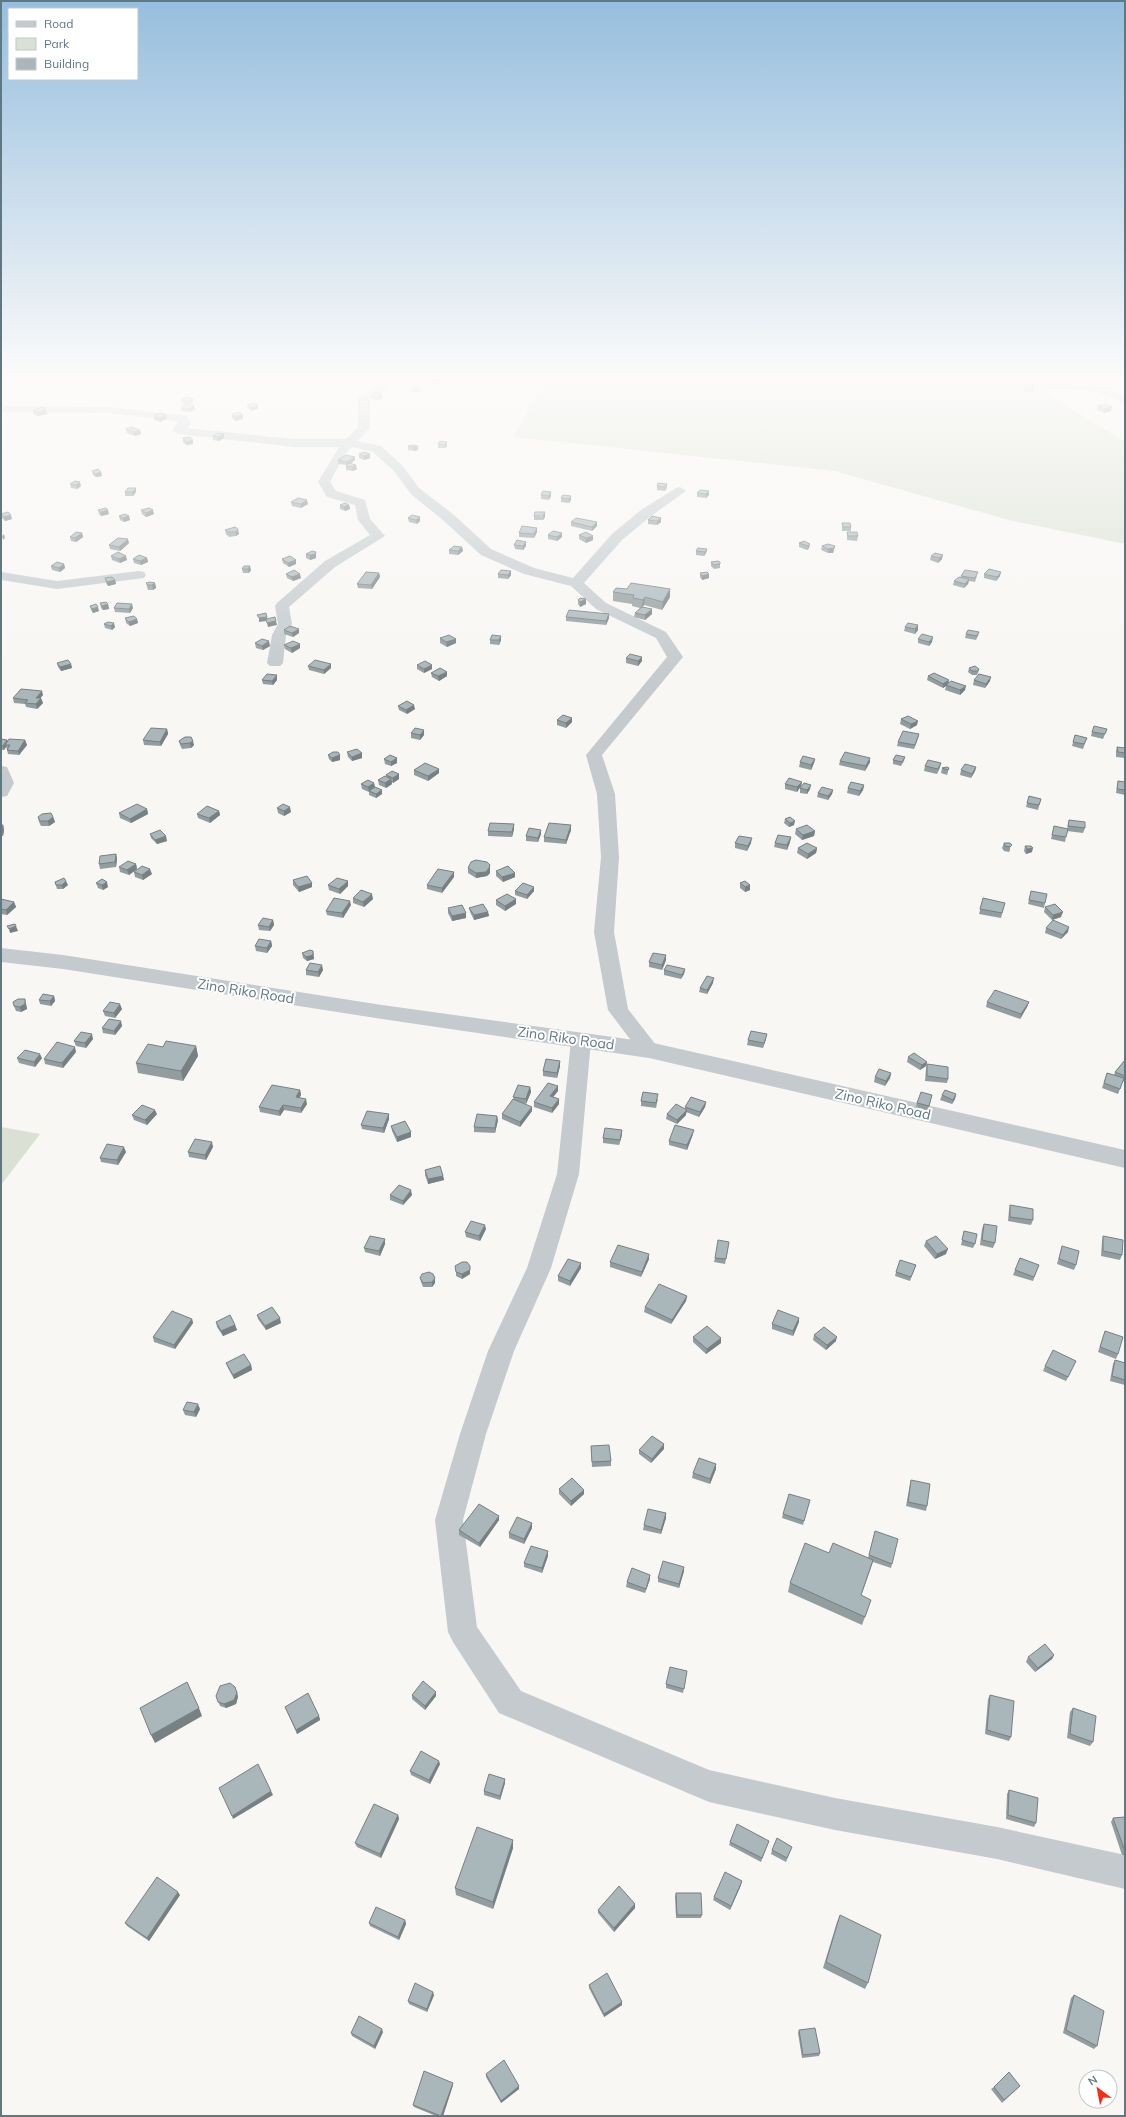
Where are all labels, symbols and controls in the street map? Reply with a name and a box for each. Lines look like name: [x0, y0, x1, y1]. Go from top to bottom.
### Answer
legend: [8, 8, 138, 80]
text: Road: [44, 16, 73, 31]
text: Park: [44, 36, 70, 51]
text: Building: [44, 56, 89, 71]
street label: Zino Riko Road: [196, 974, 296, 1008]
street label: Zino Riko Road: [516, 1022, 616, 1054]
street label: Zino Riko Road: [833, 1084, 933, 1124]
north arrow: [1078, 2069, 1118, 2109]
text: N: [1085, 2072, 1100, 2089]

